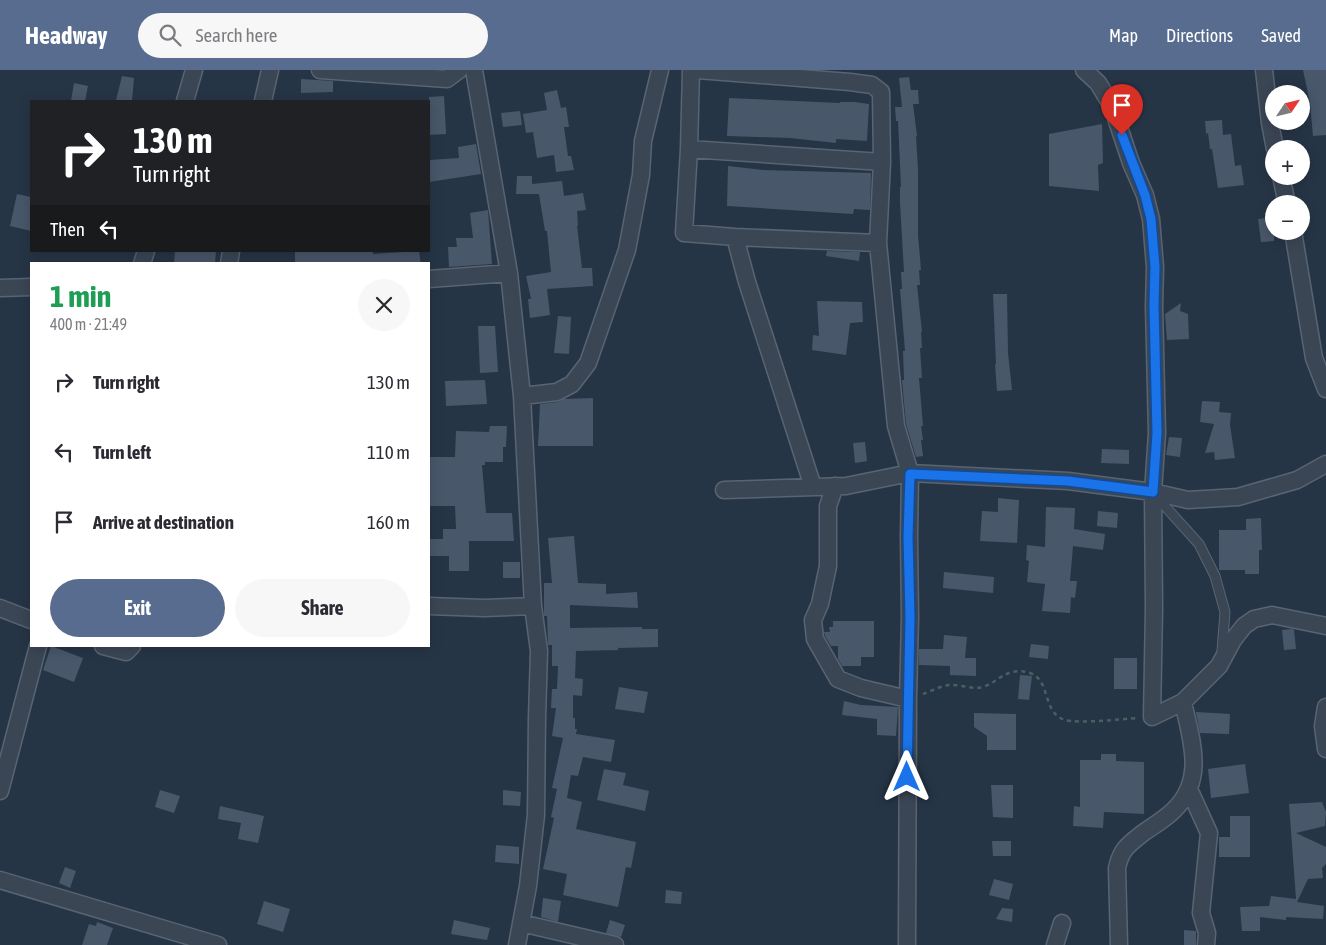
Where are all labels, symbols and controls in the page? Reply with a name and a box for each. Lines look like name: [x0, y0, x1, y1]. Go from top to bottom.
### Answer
search box: [138, 13, 488, 58]
icon: search: [156, 21, 184, 49]
text: Headway: [25, 22, 108, 49]
text: Search here: [196, 24, 277, 46]
text: Map: [1109, 25, 1138, 46]
text: Directions: [1166, 25, 1233, 46]
text: Saved: [1261, 25, 1301, 46]
pin: [1101, 84, 1143, 135]
north arrow: [1265, 85, 1310, 130]
map controls: [1265, 85, 1310, 240]
icon: arrive: [1108, 91, 1136, 119]
icon: right: [50, 120, 115, 185]
text: 130 m: [133, 120, 212, 160]
button: +: [1265, 140, 1310, 185]
text: Turn right: [133, 161, 210, 187]
button: −: [1265, 195, 1310, 240]
icon: left: [95, 215, 123, 243]
text: Then: [50, 218, 85, 240]
text: 1 min: [50, 279, 111, 313]
button: close: [358, 279, 410, 331]
text: 400 m · 21:49: [50, 315, 127, 333]
icon: right: [50, 368, 78, 396]
text: Turn right: [93, 371, 160, 393]
text: 130 m: [367, 371, 410, 393]
icon: left: [50, 438, 78, 466]
text: Turn left: [93, 441, 151, 463]
text: 110 m: [367, 441, 410, 463]
icon: arrive: [50, 508, 78, 536]
text: Arrive at destination: [93, 511, 234, 533]
text: 160 m: [367, 511, 410, 533]
button: Exit: [50, 579, 225, 637]
button: Share: [235, 579, 410, 637]
position arrow: [880, 750, 932, 802]

